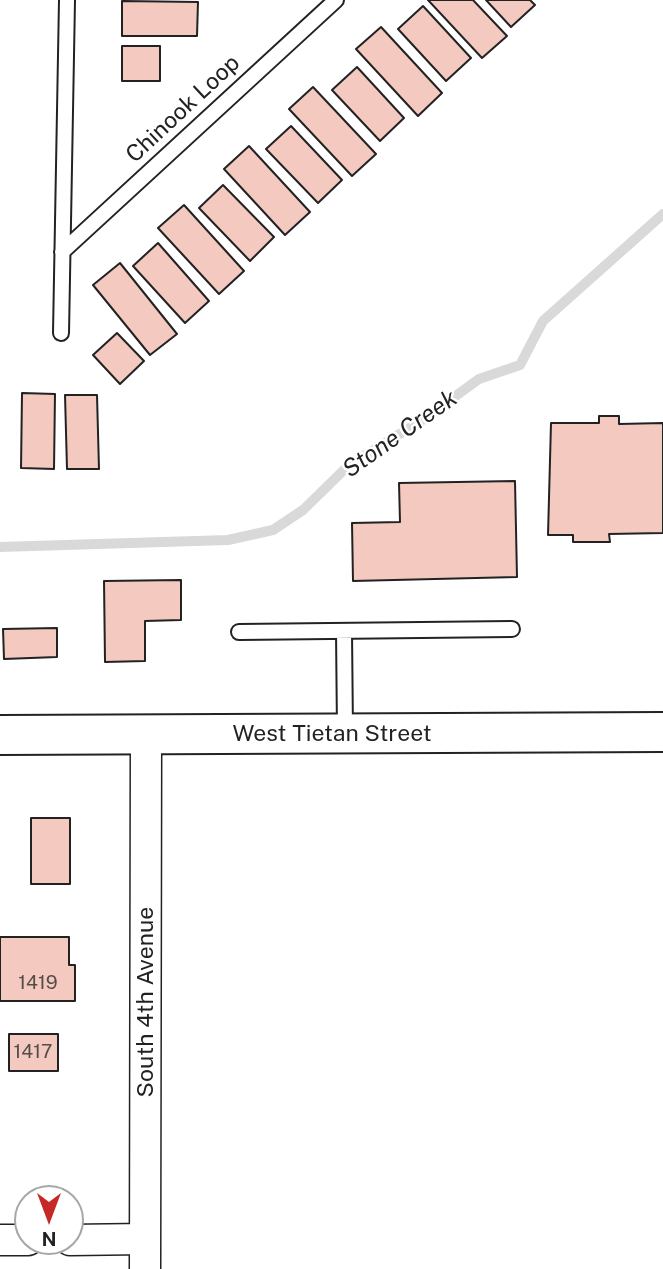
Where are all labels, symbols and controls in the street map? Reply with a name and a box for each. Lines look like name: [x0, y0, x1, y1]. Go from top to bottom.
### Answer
street label: Chinook Loop: [120, 49, 246, 169]
water label: Stone Creek: [337, 384, 463, 484]
street label: West Tietan Street: [232, 720, 432, 748]
street label: South 4th Avenue: [132, 907, 160, 1097]
house number: 1419: [18, 972, 58, 994]
house number: 1417: [14, 1041, 52, 1063]
north arrow: [14, 1185, 84, 1255]
text: N: [42, 1228, 56, 1250]

